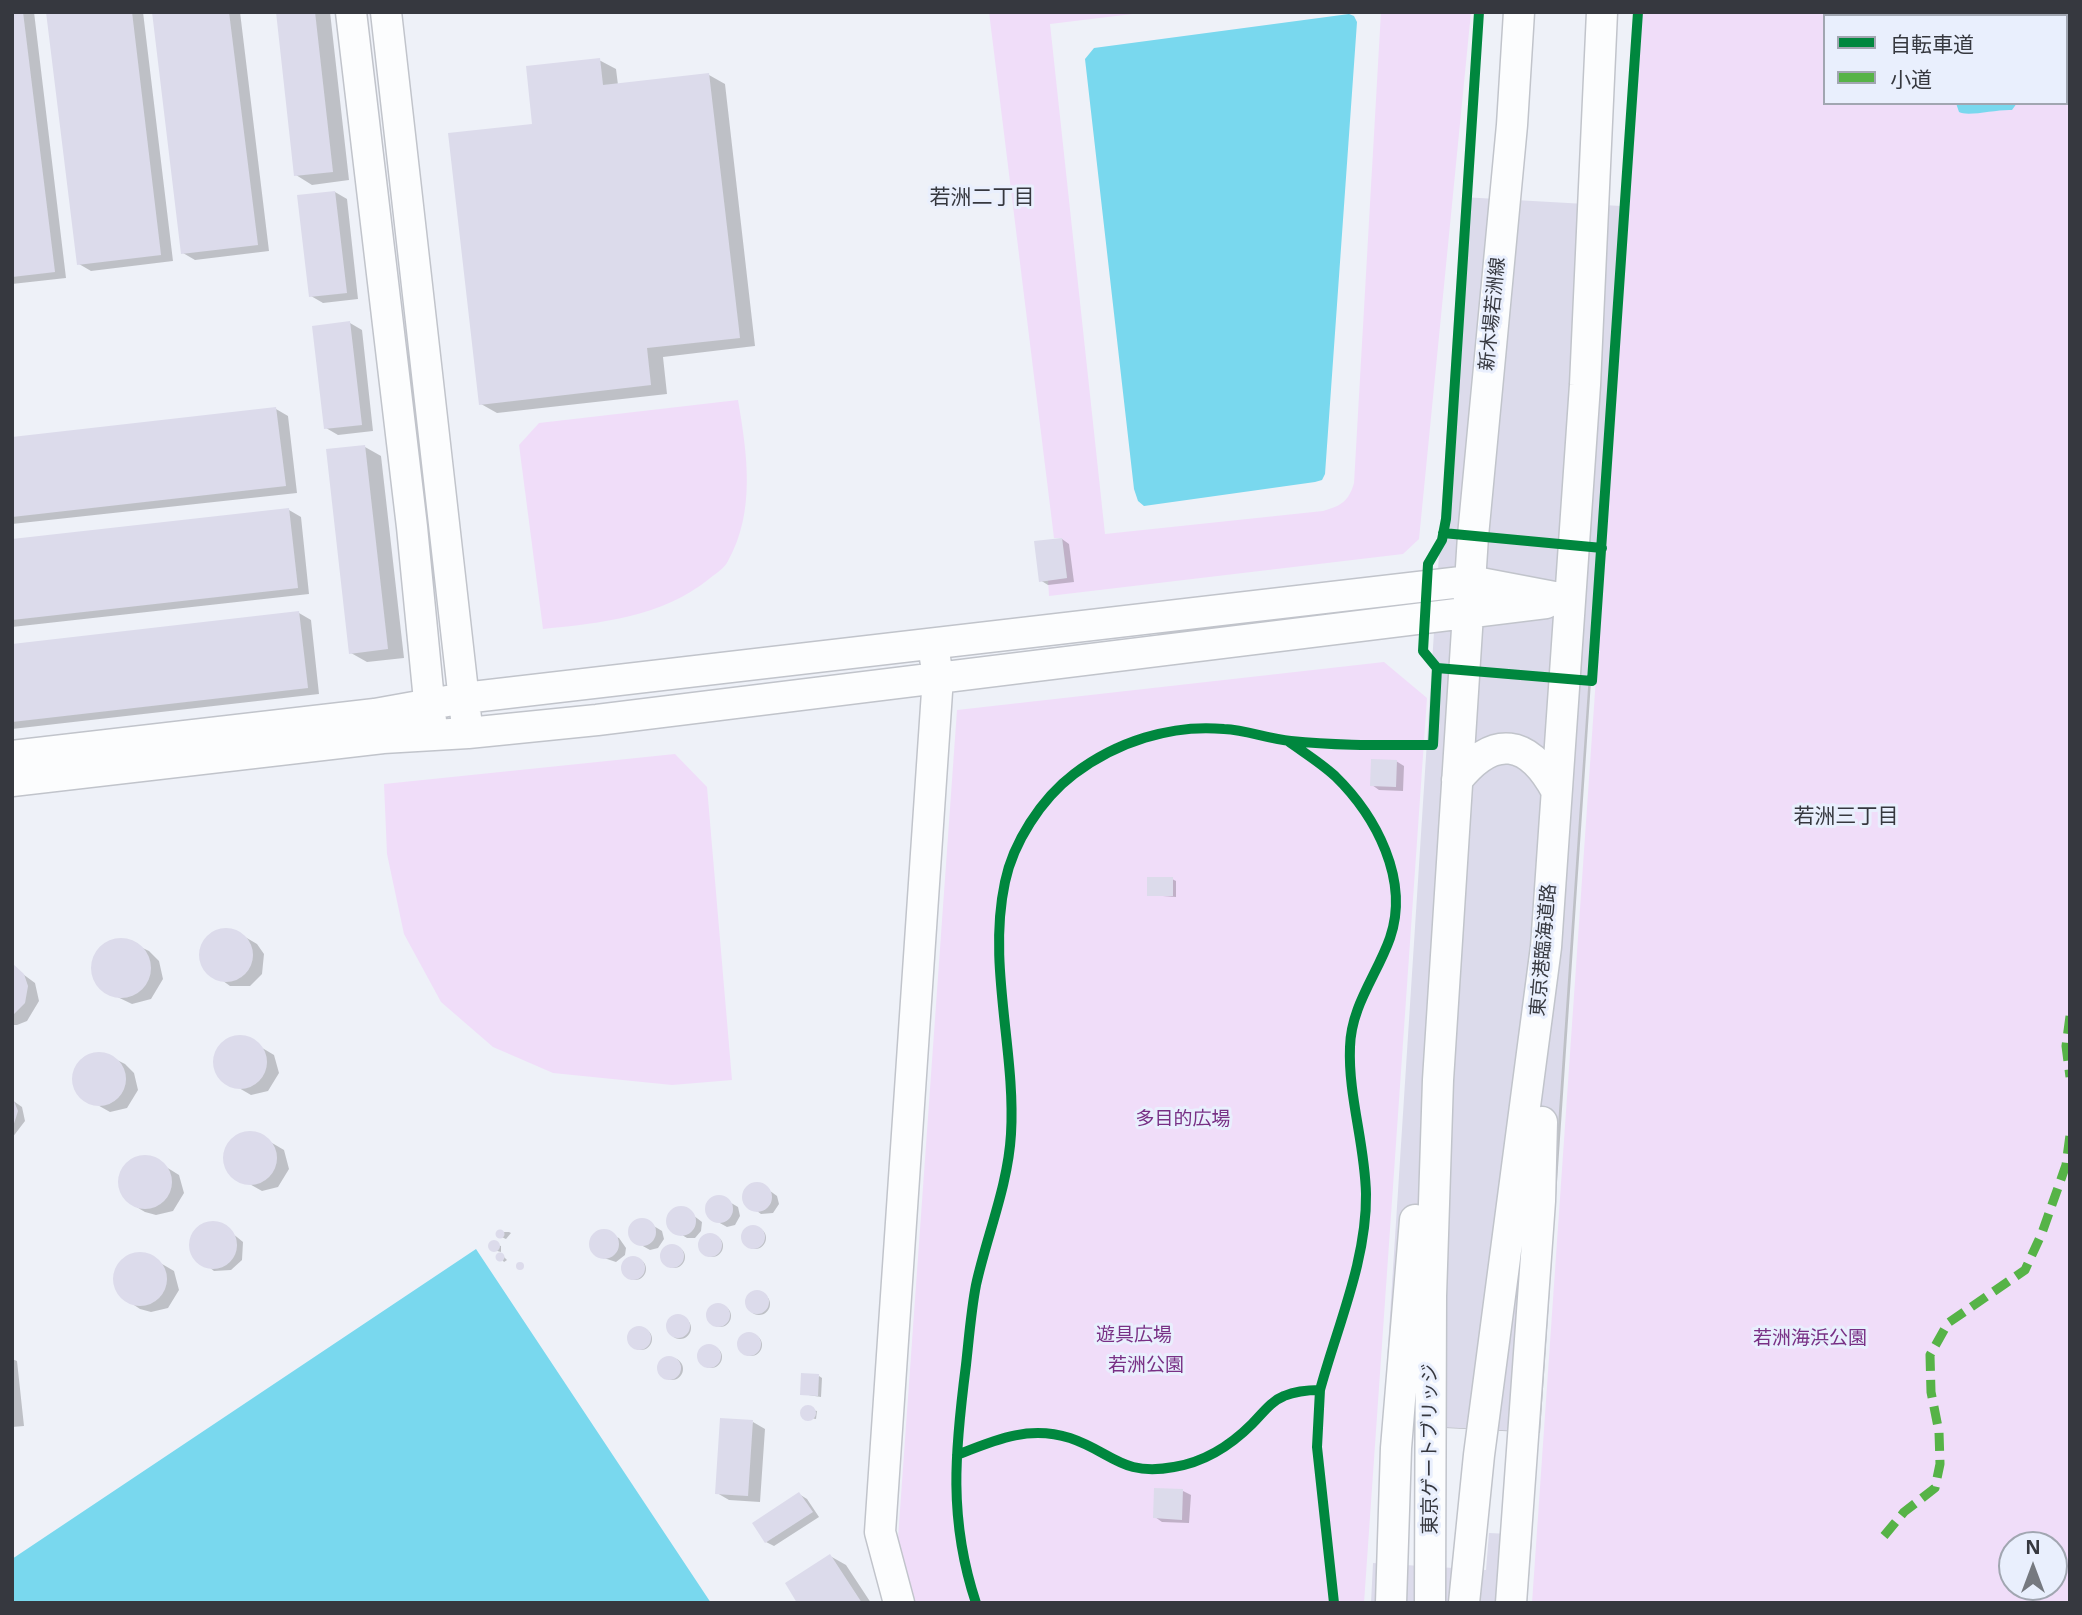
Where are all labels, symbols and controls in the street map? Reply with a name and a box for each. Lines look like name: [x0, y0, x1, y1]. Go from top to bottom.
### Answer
legend: [1823, 14, 2068, 105]
text: 自転車道: [1890, 30, 1974, 58]
text: 小道: [1890, 65, 1932, 93]
district label: 若洲二丁目: [930, 185, 1034, 211]
street label: 新木場若洲線: [1476, 256, 1510, 372]
district label: 若洲三丁目: [1794, 804, 1898, 830]
street label: 東京港臨海道路: [1527, 883, 1561, 1017]
park label: 多目的広場: [1136, 1109, 1230, 1131]
park label: 遊具広場: [1096, 1325, 1172, 1347]
park label: 若洲海浜公園: [1753, 1328, 1867, 1350]
park label: 若洲公園: [1108, 1355, 1184, 1377]
street label: 東京ゲートブリッジ: [1420, 1364, 1442, 1534]
north arrow: [1998, 1531, 2068, 1601]
text: N: [2025, 1534, 2041, 1560]

